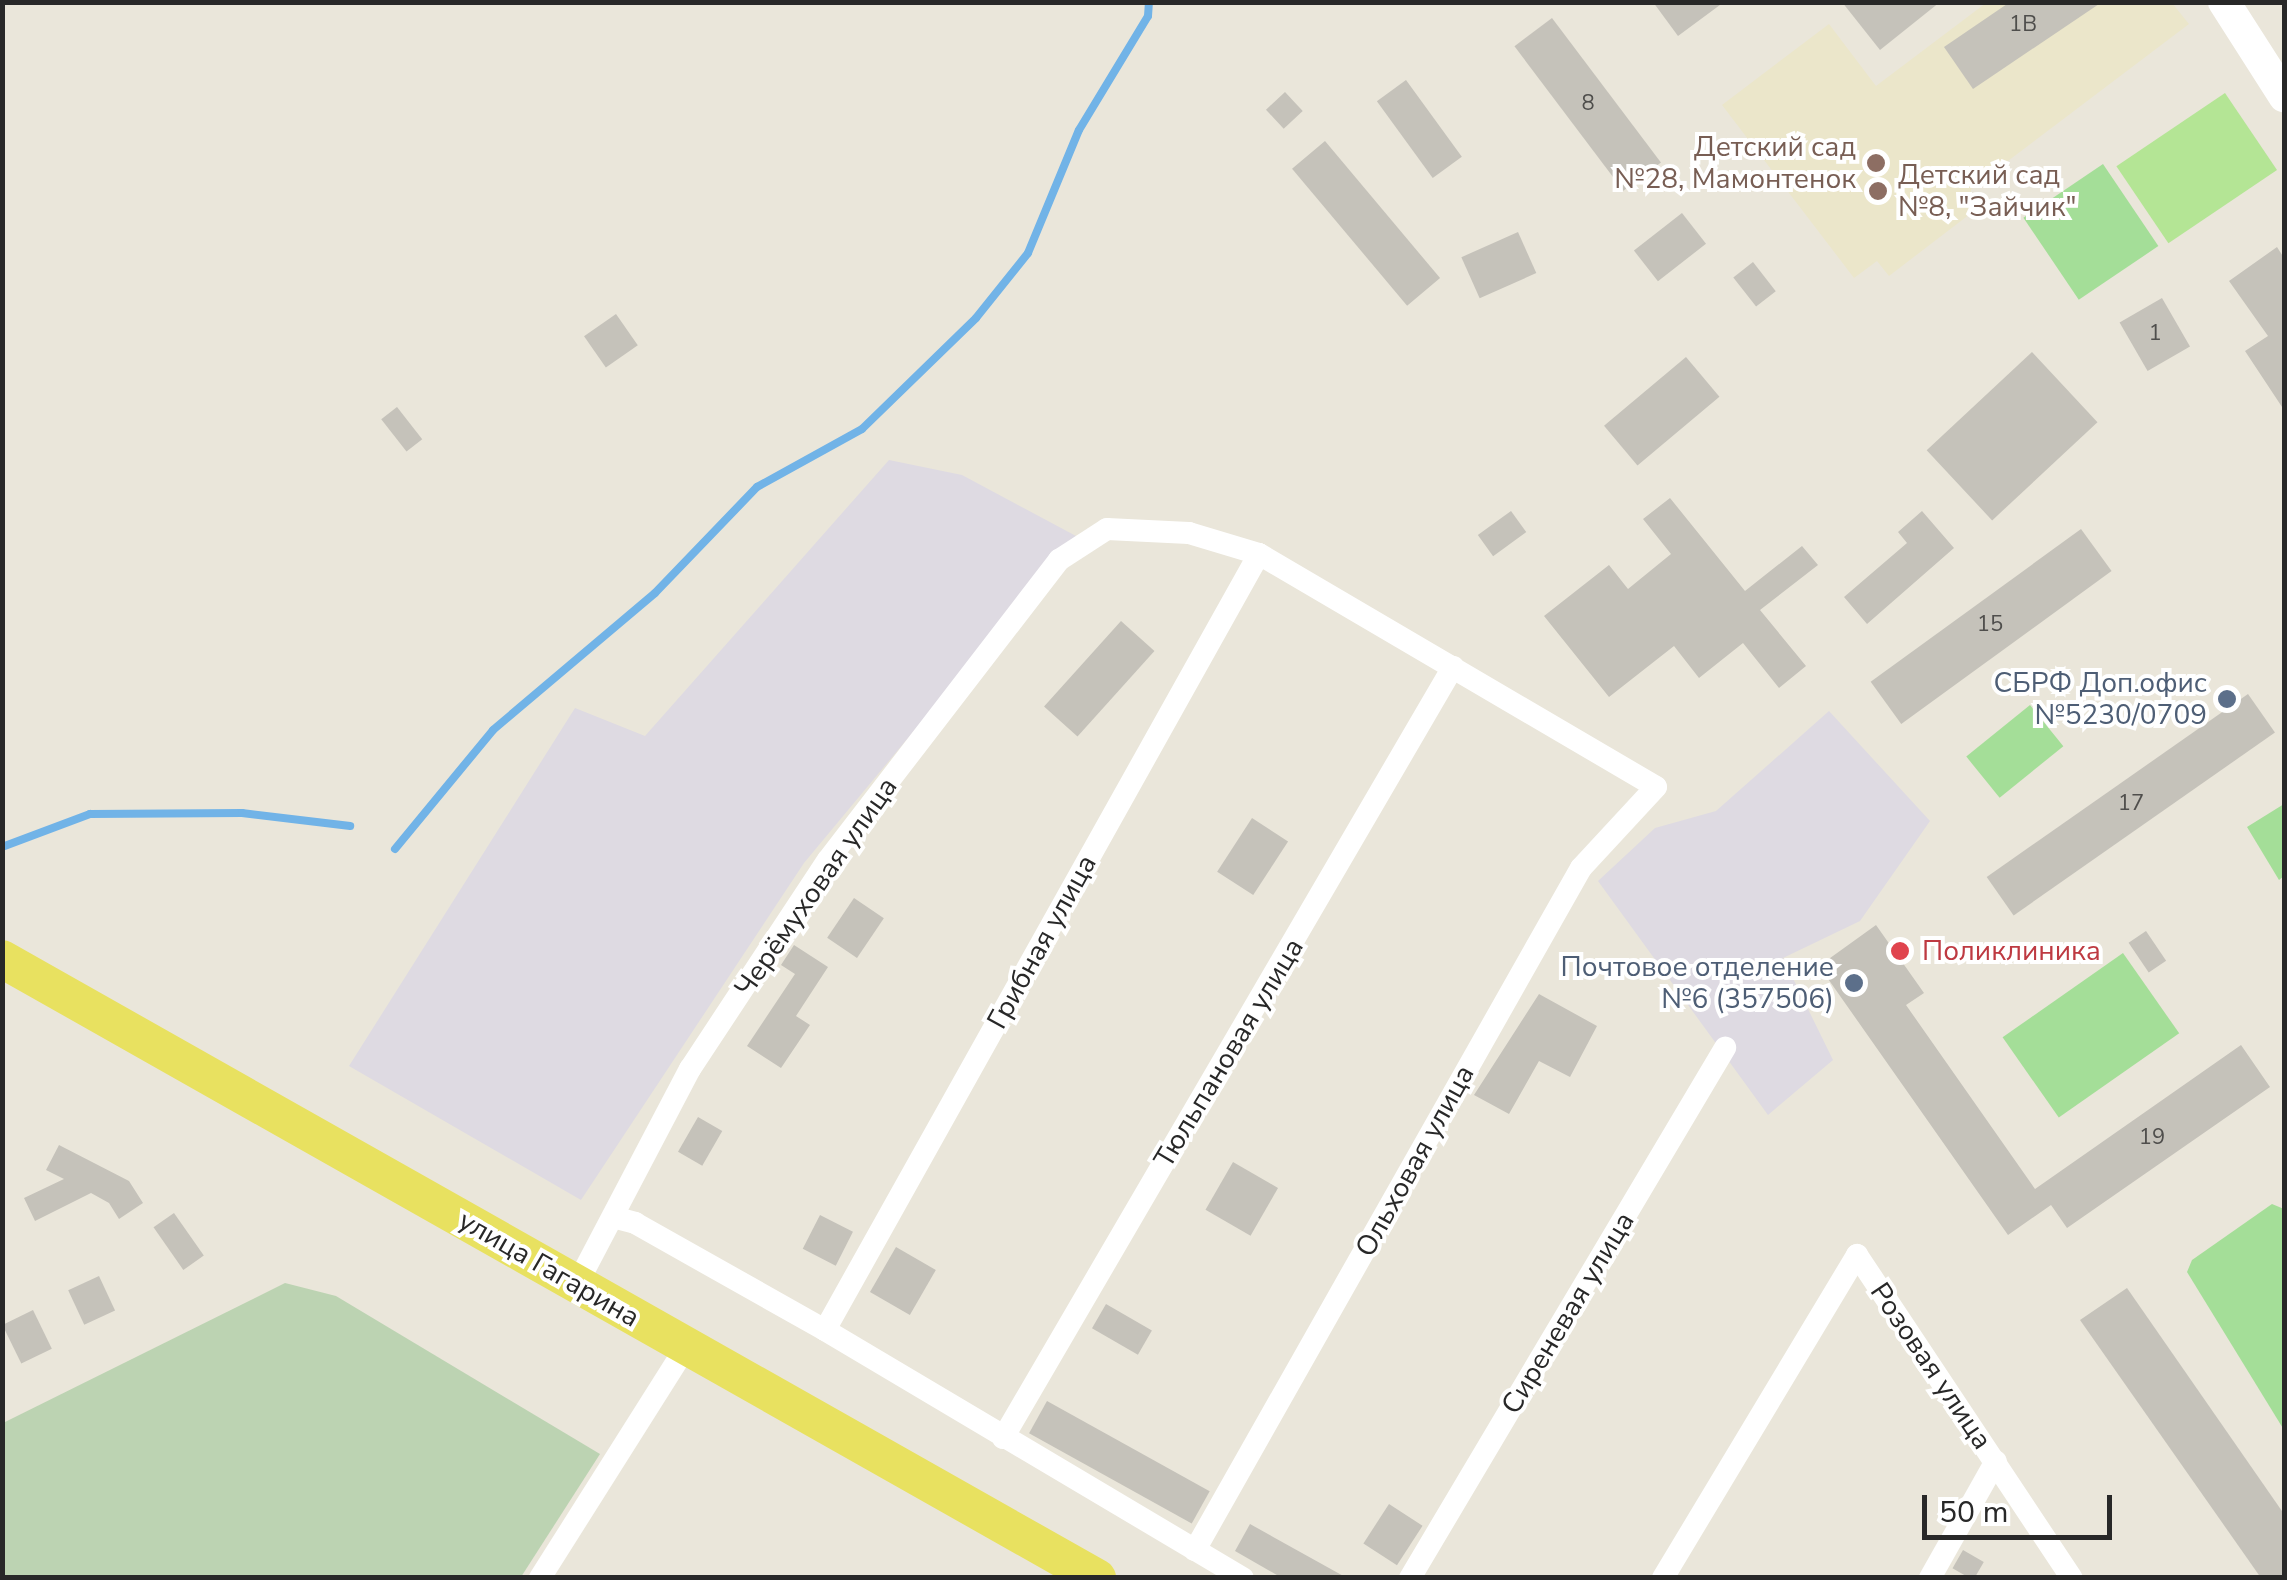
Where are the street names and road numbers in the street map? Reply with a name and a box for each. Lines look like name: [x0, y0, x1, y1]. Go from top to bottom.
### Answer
street label: Черёмуховая улица: [728, 771, 904, 1003]
street label: Грибная улица: [980, 849, 1104, 1035]
street label: Тюльпановая улица: [1147, 932, 1311, 1174]
street label: Ольховая улица: [1348, 1059, 1482, 1263]
street label: улица Гагарина: [452, 1204, 646, 1334]
street label: Сиреневая улица: [1495, 1206, 1641, 1420]
street label: Розовая улица: [1863, 1276, 1999, 1456]

